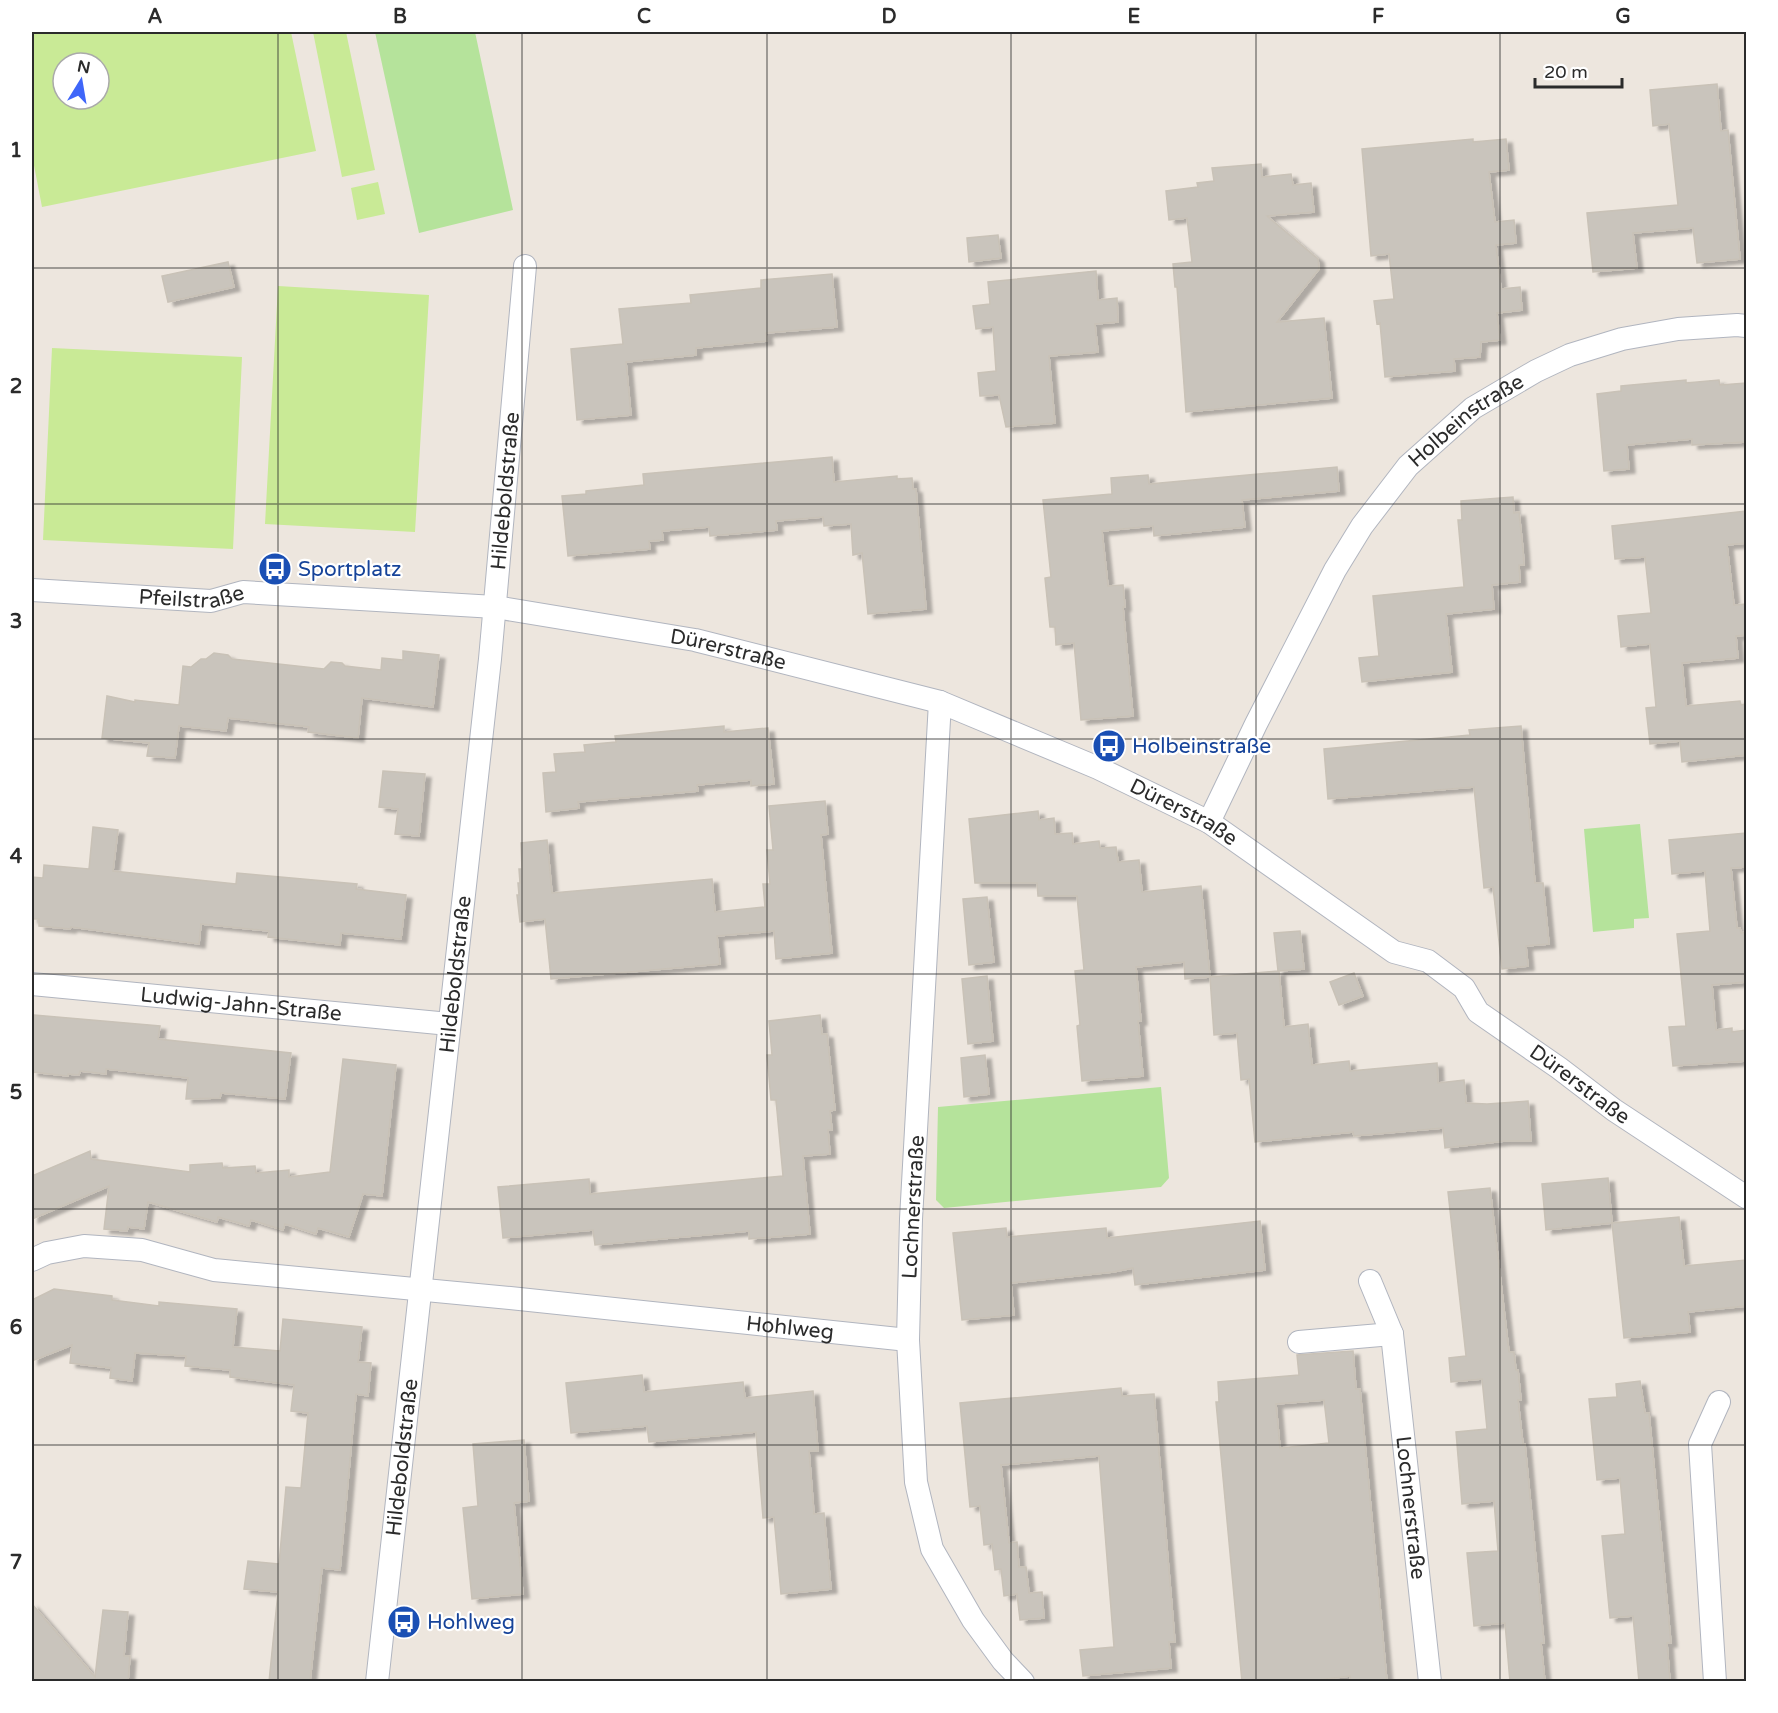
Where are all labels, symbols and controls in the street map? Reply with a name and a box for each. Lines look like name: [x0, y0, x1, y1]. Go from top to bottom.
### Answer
text: A: [148, 5, 163, 29]
text: B: [393, 5, 407, 29]
text: C: [637, 5, 651, 29]
text: D: [881, 5, 897, 29]
text: E: [1128, 5, 1141, 29]
text: F: [1372, 5, 1384, 29]
text: G: [1615, 5, 1631, 29]
north arrow: [51, 51, 111, 111]
scale bar: [1535, 51, 1622, 89]
text: N: [75, 56, 92, 78]
text: 20 m: [1544, 61, 1588, 83]
text: 1: [10, 139, 22, 163]
street label: Holbeinstraße: [1403, 369, 1528, 473]
text: 2: [10, 375, 22, 399]
street label: Hildeboldstraße: [486, 411, 525, 571]
bus stop icon: Sportplatz: [257, 551, 293, 587]
place label: Sportplatz: [298, 557, 401, 582]
street label: Pfeilstraße: [138, 580, 247, 614]
text: 3: [10, 610, 22, 634]
street label: Dürerstraße: [668, 624, 789, 676]
bus stop icon: Holbeinstraße: [1091, 728, 1127, 764]
place label: Holbeinstraße: [1132, 734, 1271, 759]
street label: Dürerstraße: [1126, 773, 1242, 851]
text: 4: [10, 845, 23, 869]
street label: Hildeboldstraße: [435, 894, 477, 1054]
street label: Ludwig-Jahn-Straße: [139, 982, 343, 1027]
street label: Dürerstraße: [1524, 1039, 1634, 1130]
text: 5: [10, 1081, 22, 1105]
street label: Lochnerstraße: [897, 1134, 930, 1280]
street label: Hohlweg: [745, 1311, 835, 1345]
text: 6: [10, 1316, 22, 1340]
street label: Hildeboldstraße: [381, 1377, 423, 1538]
street label: Lochnerstraße: [1390, 1435, 1431, 1581]
text: 7: [10, 1551, 22, 1575]
bus stop icon: Hohlweg: [386, 1604, 422, 1640]
place label: Hohlweg: [427, 1610, 515, 1635]

